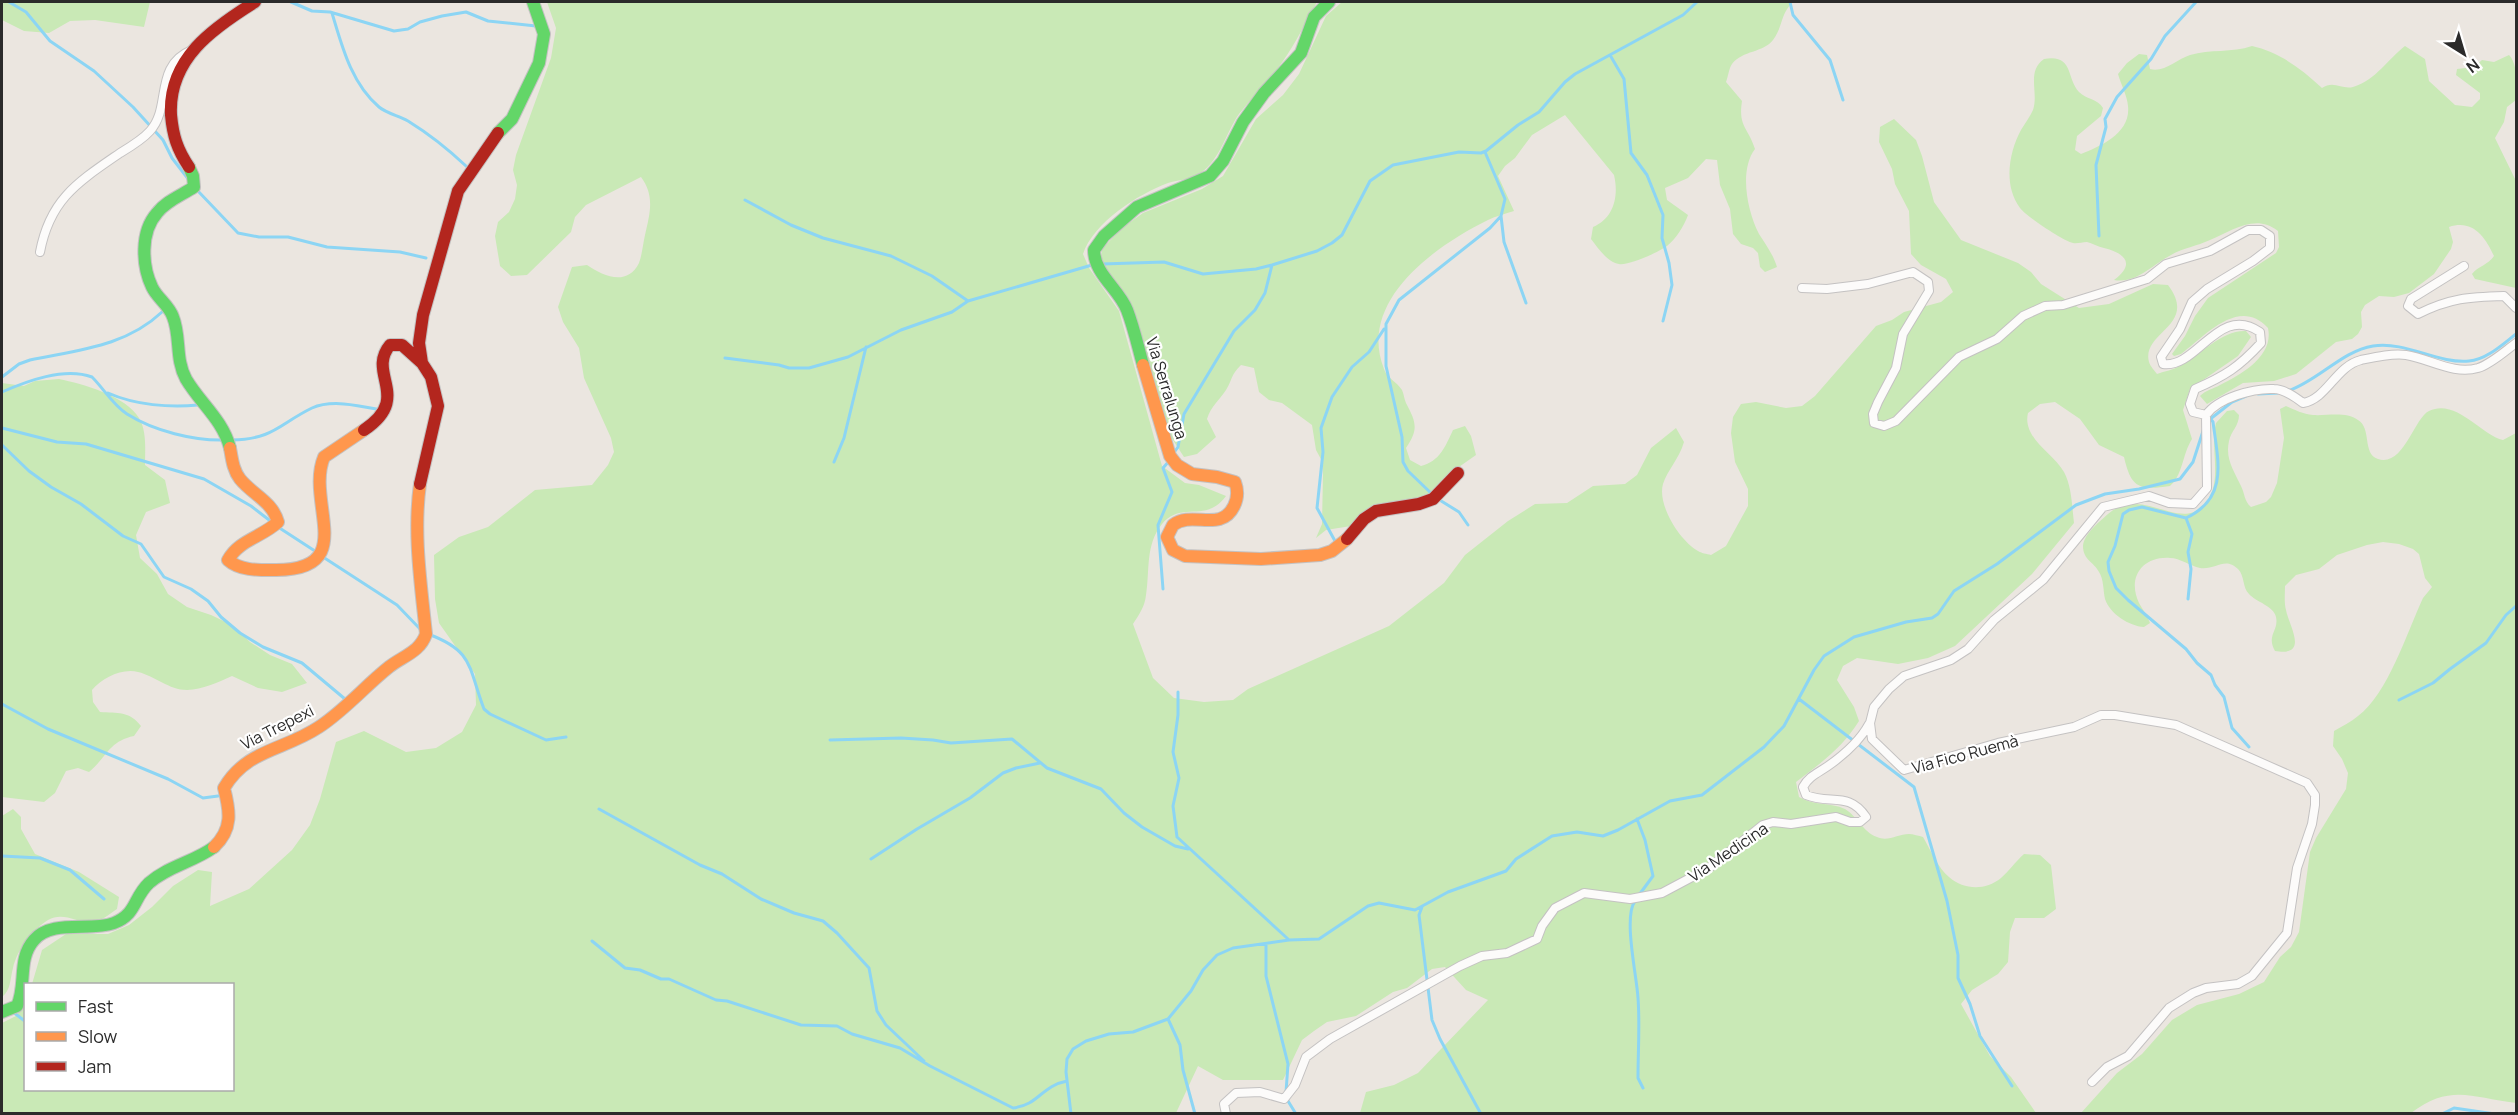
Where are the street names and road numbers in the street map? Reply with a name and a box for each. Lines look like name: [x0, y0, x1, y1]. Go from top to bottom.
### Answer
street label: Via Serralunga: [1141, 334, 1193, 442]
street label: Via Trepexi: [237, 699, 317, 755]
street label: Via Fico Ruemà: [1909, 729, 2021, 779]
street label: Via Medicina: [1684, 817, 1772, 887]

